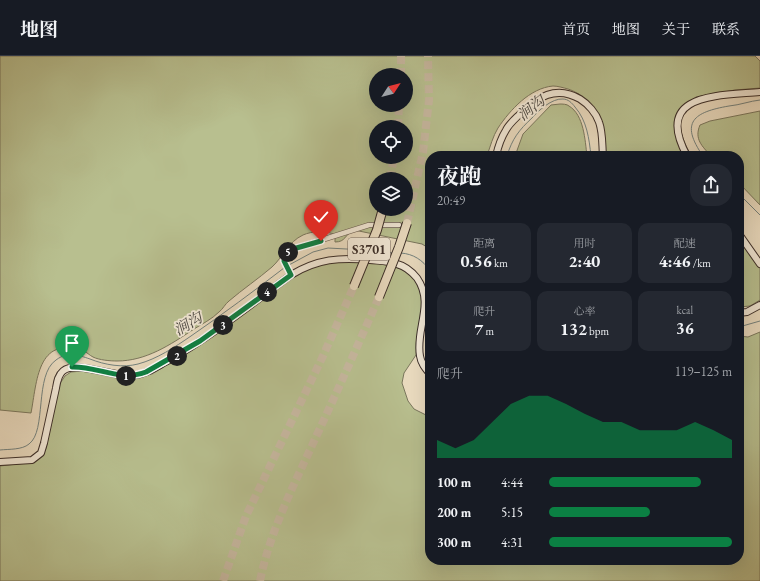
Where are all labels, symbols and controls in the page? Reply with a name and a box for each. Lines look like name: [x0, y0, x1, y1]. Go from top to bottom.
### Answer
text: 地图: [20, 17, 58, 42]
text: 首页: [562, 20, 590, 38]
text: 地图: [612, 20, 640, 38]
text: 关于: [662, 20, 690, 38]
text: 联系: [712, 20, 740, 38]
north arrow: [369, 68, 413, 112]
map controls: [369, 68, 413, 216]
water label: 涧沟: [513, 90, 550, 124]
button: locate: [369, 120, 413, 164]
text: 夜跑: [437, 162, 481, 191]
button: share: [690, 164, 732, 206]
button: layers: [369, 172, 413, 216]
text: 20:49: [437, 192, 465, 209]
pin: [304, 200, 338, 241]
icon: check: [310, 206, 332, 228]
text: 距离: [473, 236, 495, 250]
text: 用时: [573, 236, 595, 250]
text: 配速: [674, 236, 696, 250]
road number: S3701: [348, 238, 390, 260]
pin: 5: [278, 242, 298, 262]
text: 5: [285, 245, 291, 259]
text: 0.56: [461, 250, 492, 272]
text: 2:40: [569, 250, 600, 272]
text: 4:46: [659, 250, 691, 272]
text: km: [492, 256, 508, 270]
text: /km: [691, 256, 711, 270]
pin: 4: [257, 282, 277, 302]
text: 4: [264, 285, 270, 299]
text: kcal: [677, 303, 693, 317]
text: 爬升: [473, 304, 495, 318]
text: 心率: [573, 304, 595, 318]
water label: 涧沟: [170, 307, 207, 339]
pin: 3: [213, 315, 233, 335]
text: 36: [676, 317, 694, 339]
text: 3: [220, 318, 226, 332]
text: 7: [474, 318, 483, 340]
text: 132: [560, 318, 587, 340]
text: m: [483, 324, 494, 338]
text: bpm: [587, 324, 609, 338]
pin: [55, 326, 89, 367]
icon: arrive: [61, 332, 83, 354]
pin: 2: [167, 346, 187, 366]
text: 2: [174, 349, 180, 363]
text: 119–125 m: [675, 363, 732, 380]
text: 爬升: [437, 365, 463, 382]
pin: 1: [116, 366, 136, 386]
text: 1: [123, 369, 129, 383]
text: 100 m: [437, 474, 471, 491]
text: 4:44: [501, 474, 523, 491]
text: 200 m: [437, 504, 471, 521]
text: 5:15: [501, 504, 523, 521]
text: 300 m: [437, 534, 471, 551]
text: 4:31: [501, 534, 523, 551]

